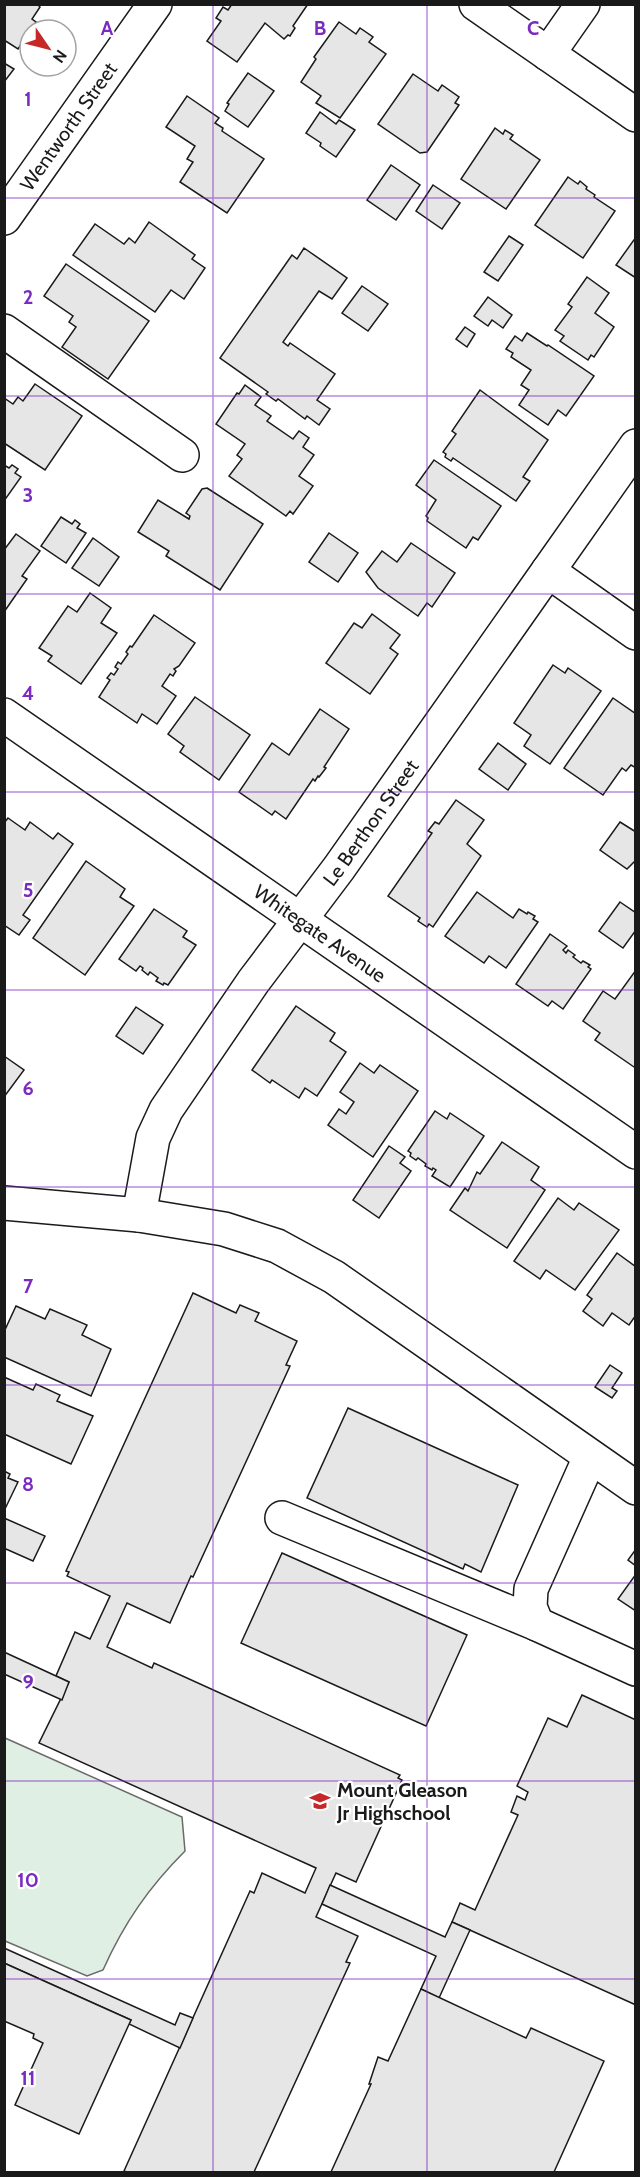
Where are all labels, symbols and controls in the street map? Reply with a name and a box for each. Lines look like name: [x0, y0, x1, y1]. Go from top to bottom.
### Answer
text: A: [101, 16, 114, 40]
text: B: [314, 16, 326, 40]
text: C: [527, 16, 539, 40]
north arrow: [18, 18, 78, 78]
text: N: [49, 46, 71, 66]
street label: Wentworth Street: [15, 57, 122, 195]
text: 1: [24, 87, 32, 111]
text: 2: [23, 285, 33, 309]
text: 3: [23, 483, 33, 507]
text: 4: [22, 681, 34, 705]
street label: Le Berthon Street: [318, 755, 424, 890]
text: 5: [23, 878, 33, 902]
street label: Whitegate Avenue: [249, 879, 391, 987]
text: 6: [22, 1076, 34, 1100]
text: 7: [23, 1274, 34, 1298]
text: 8: [22, 1472, 34, 1496]
text: 9: [22, 1670, 34, 1694]
place label: Mount Gleason Jr Highschool: [336, 1778, 468, 1825]
school or university icon: Mount Gleason Jr Highschool: [308, 1789, 332, 1813]
text: 10: [17, 1868, 39, 1892]
text: 11: [21, 2066, 35, 2090]

